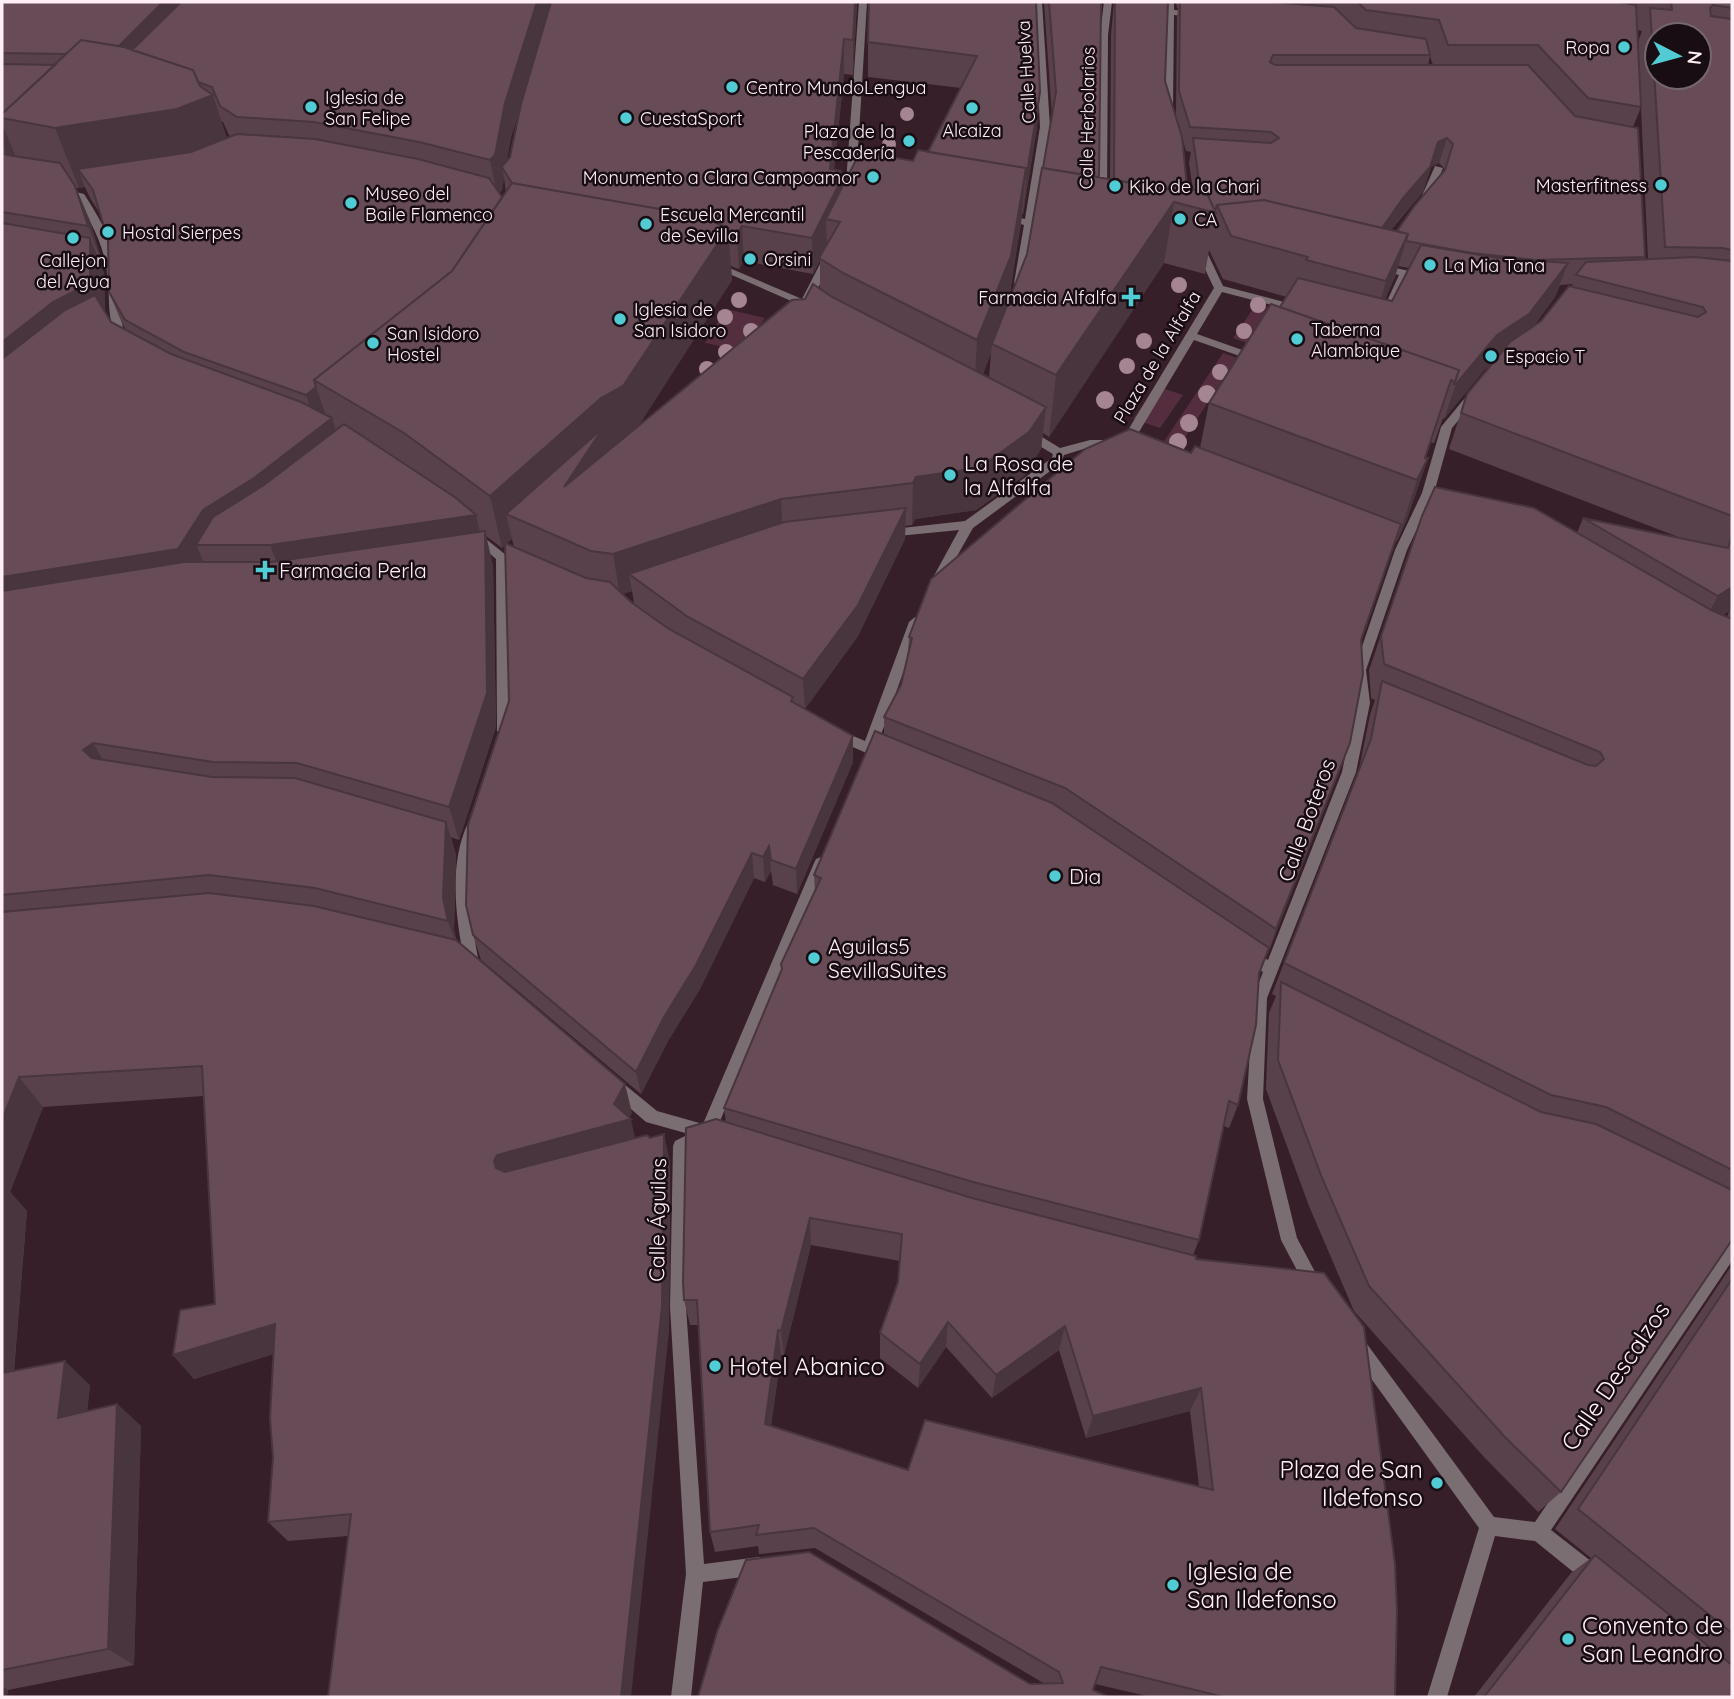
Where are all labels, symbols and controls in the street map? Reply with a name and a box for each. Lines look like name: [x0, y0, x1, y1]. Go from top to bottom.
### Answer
street label: Calle Huelva: [1012, 20, 1040, 124]
north arrow: [1643, 21, 1713, 91]
place label: Ropa: [1565, 36, 1610, 59]
marker: Ropa: [1616, 39, 1632, 55]
street label: Calle Herbolarios: [1074, 46, 1100, 190]
text: N: [1682, 50, 1708, 66]
place label: Centro MundoLengua: [746, 76, 926, 99]
marker: Centro MundoLengua: [724, 79, 740, 95]
place label: Iglesia de San Felipe: [325, 86, 411, 130]
marker: Iglesia de San Felipe: [303, 99, 319, 115]
marker: Alcaiza: [964, 100, 980, 116]
place label: CuestaSport: [640, 107, 743, 130]
marker: CuestaSport: [618, 110, 634, 126]
place label: Alcaiza: [942, 119, 1002, 142]
place label: Plaza de la Pescadería: [803, 120, 895, 164]
marker: Plaza de la Pescadería: [901, 133, 917, 149]
place label: Monumento a Clara Campoamor: [583, 166, 859, 189]
marker: Monumento a Clara Campoamor: [865, 169, 881, 185]
place label: Masterfitness: [1536, 174, 1647, 197]
place label: Kiko de la Chari: [1129, 175, 1260, 198]
marker: Masterfitness: [1653, 177, 1669, 193]
marker: Kiko de la Chari: [1107, 178, 1123, 194]
place label: Museo del Baile Flamenco: [365, 182, 493, 226]
marker: Museo del Baile Flamenco: [343, 195, 359, 211]
place label: Escuela Mercantil de Sevilla: [660, 203, 805, 247]
place label: CA: [1194, 208, 1218, 231]
marker: CA: [1172, 211, 1188, 227]
marker: Escuela Mercantil de Sevilla: [638, 216, 654, 232]
place label: Hostal Sierpes: [122, 221, 241, 244]
marker: Hostal Sierpes: [100, 224, 116, 240]
marker: Callejon del Agua: [65, 230, 81, 246]
place label: Orsini: [764, 248, 811, 271]
place label: Callejon del Agua: [36, 249, 110, 293]
marker: Orsini: [742, 251, 758, 267]
place label: La Mia Tana: [1444, 254, 1545, 277]
marker: La Mia Tana: [1422, 257, 1438, 273]
place label: Farmacia Alfalfa: [978, 286, 1117, 309]
street label: Plaza de la Alfalfa: [1108, 286, 1206, 428]
marker: Farmacia Alfalfa: [1123, 289, 1139, 305]
place label: Iglesia de San Isidoro: [634, 298, 726, 342]
marker: Iglesia de San Isidoro: [612, 311, 628, 327]
place label: Taberna Alambique: [1311, 318, 1400, 362]
place label: San Isidoro Hostel: [387, 322, 479, 366]
marker: Taberna Alambique: [1289, 331, 1305, 347]
marker: San Isidoro Hostel: [365, 335, 381, 351]
place label: Espacio T: [1505, 345, 1585, 368]
marker: Espacio T: [1483, 348, 1499, 364]
place label: La Rosa de la Alfalfa: [964, 450, 1073, 500]
marker: La Rosa de la Alfalfa: [942, 467, 958, 483]
place label: Farmacia Perla: [279, 557, 427, 583]
marker: Farmacia Perla: [257, 562, 273, 578]
street label: Calle Boteros: [1272, 755, 1340, 885]
place label: Dia: [1069, 863, 1101, 889]
marker: Dia: [1047, 868, 1063, 884]
place label: Aguilas5 SevillaSuites: [828, 933, 947, 983]
marker: Aguilas5 SevillaSuites: [806, 950, 822, 966]
street label: Calle Águilas: [643, 1158, 671, 1282]
street label: Calle Descalzos: [1554, 1296, 1676, 1456]
place label: Hotel Abanico: [729, 1351, 885, 1381]
marker: Hotel Abanico: [707, 1358, 723, 1374]
place label: Plaza de San Ildefonso: [1279, 1454, 1423, 1512]
marker: Plaza de San Ildefonso: [1429, 1475, 1445, 1491]
place label: Iglesia de San Ildefonso: [1187, 1556, 1337, 1614]
marker: Iglesia de San Ildefonso: [1165, 1577, 1181, 1593]
place label: Convento de San Leandro: [1582, 1610, 1723, 1668]
marker: Convento de San Leandro: [1560, 1631, 1576, 1647]

